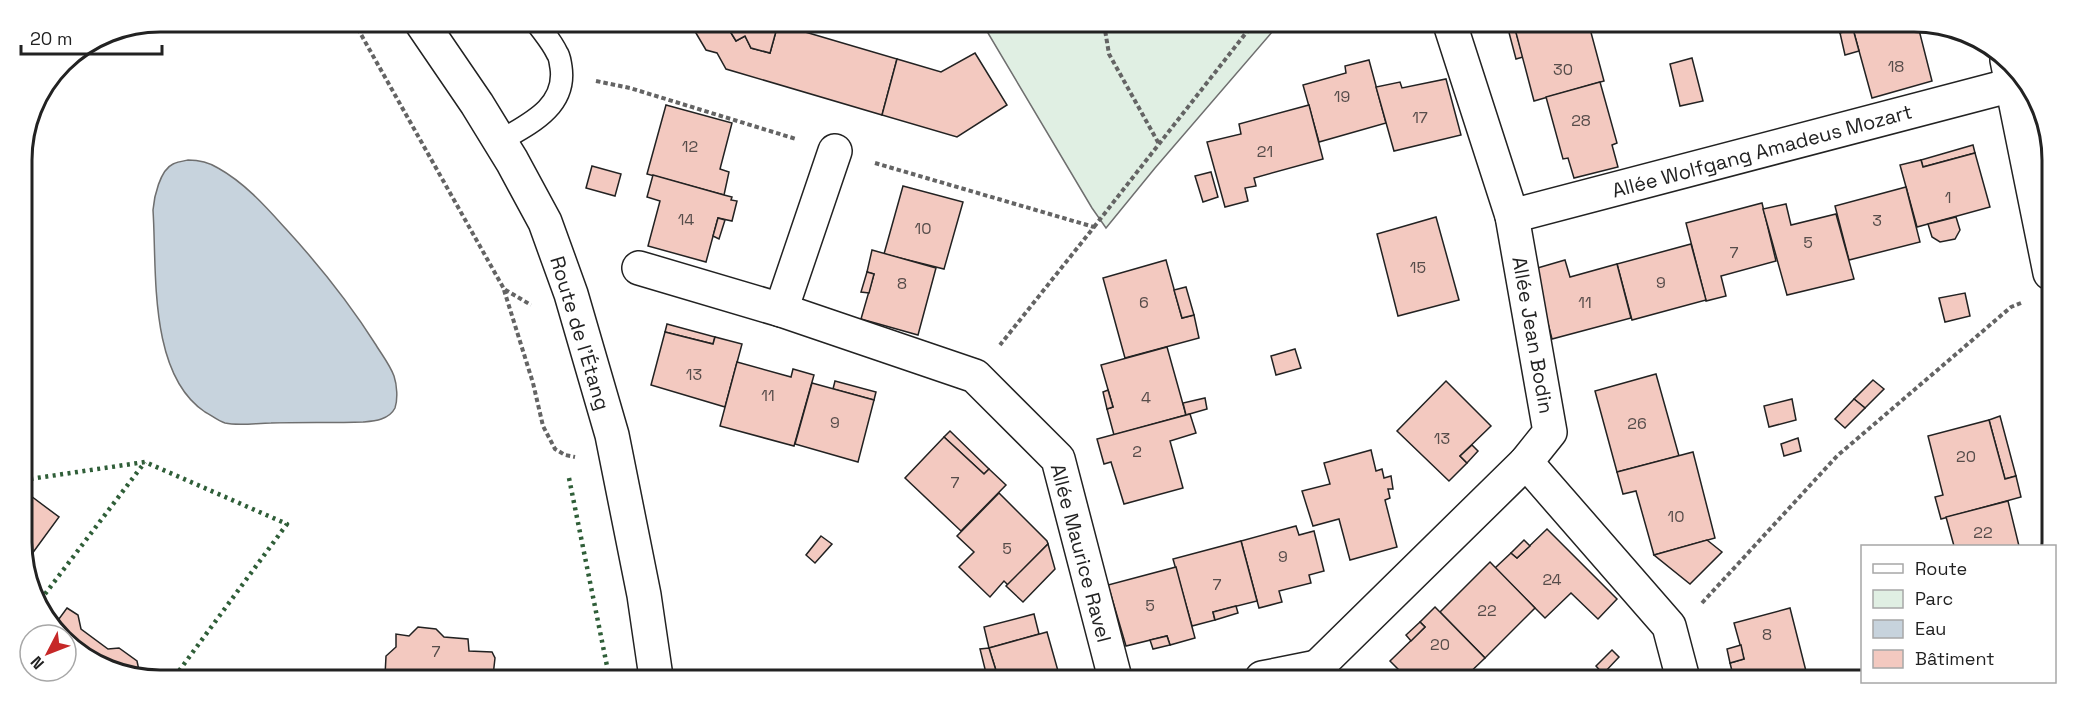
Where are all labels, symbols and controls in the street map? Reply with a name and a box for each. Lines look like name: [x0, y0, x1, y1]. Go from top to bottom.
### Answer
scale bar: [21, 18, 162, 56]
text: 20 m: [30, 27, 73, 50]
house number: 18: [1888, 56, 1904, 77]
house number: 30: [1553, 59, 1573, 80]
house number: 19: [1334, 86, 1350, 107]
street label: Allée Wolfgang Amadeus Mozart: [1609, 98, 1915, 204]
house number: 17: [1412, 107, 1428, 128]
house number: 28: [1571, 110, 1591, 131]
house number: 12: [682, 136, 698, 157]
house number: 21: [1257, 141, 1273, 162]
house number: 1: [1945, 187, 1951, 208]
house number: 14: [678, 209, 694, 230]
house number: 3: [1872, 210, 1882, 231]
house number: 10: [915, 218, 931, 239]
house number: 5: [1803, 232, 1813, 253]
house number: 7: [1729, 242, 1739, 263]
street label: Route de l'Étang: [544, 253, 616, 413]
street label: Allée Jean Bodin: [1506, 254, 1560, 416]
house number: 15: [1410, 257, 1426, 278]
house number: 9: [1656, 272, 1666, 293]
house number: 8: [897, 273, 907, 294]
house number: 6: [1139, 292, 1149, 313]
house number: 11: [1578, 292, 1592, 313]
house number: 13: [686, 364, 702, 385]
house number: 11: [761, 385, 775, 406]
house number: 4: [1141, 387, 1151, 408]
house number: 9: [830, 412, 840, 433]
house number: 26: [1627, 413, 1647, 434]
house number: 13: [1434, 428, 1450, 449]
house number: 2: [1132, 441, 1142, 462]
house number: 20: [1956, 446, 1976, 467]
street label: Allée Maurice Ravel: [1045, 461, 1117, 645]
house number: 7: [950, 472, 960, 493]
house number: 10: [1668, 506, 1684, 527]
house number: 22: [1973, 522, 1993, 543]
house number: 5: [1002, 538, 1012, 559]
legend: [1861, 545, 2056, 683]
house number: 9: [1278, 546, 1288, 567]
text: Route: [1915, 557, 1967, 580]
house number: 24: [1542, 569, 1562, 590]
house number: 7: [1212, 574, 1222, 595]
text: Parc: [1915, 587, 1953, 610]
house number: 5: [1145, 595, 1155, 616]
house number: 22: [1477, 600, 1497, 621]
text: Eau: [1915, 617, 1946, 640]
north arrow: [18, 623, 78, 683]
house number: 8: [1762, 624, 1772, 645]
house number: 20: [1430, 634, 1450, 655]
house number: 7: [431, 641, 441, 662]
text: Bâtiment: [1915, 647, 1995, 670]
text: N: [26, 652, 49, 674]

